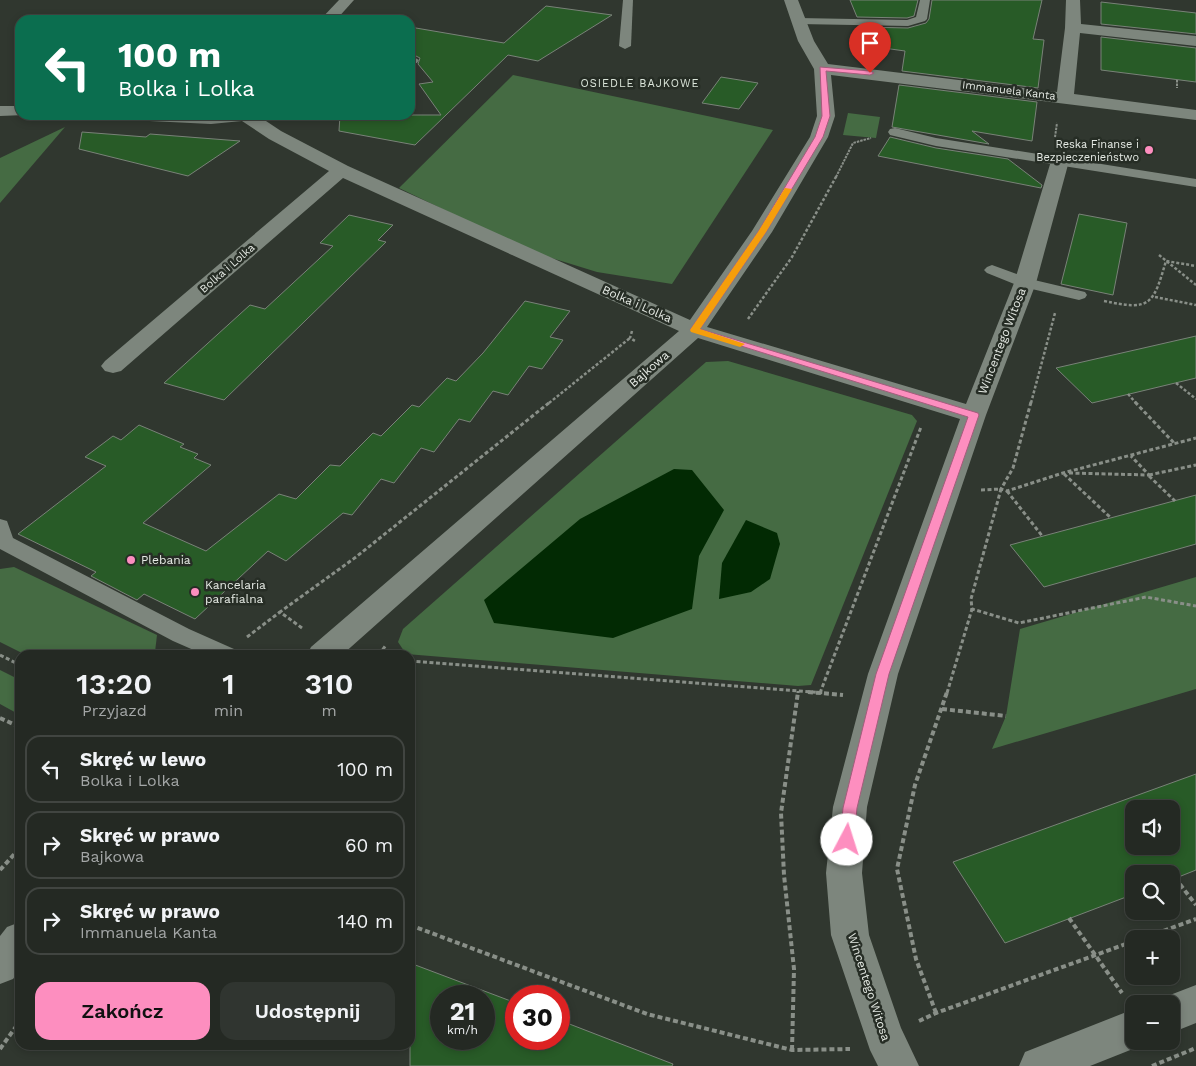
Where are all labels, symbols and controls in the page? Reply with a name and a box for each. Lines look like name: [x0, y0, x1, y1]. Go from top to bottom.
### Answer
pin: [849, 22, 891, 73]
icon: arrive: [856, 29, 884, 57]
text: 100 m: [118, 34, 221, 76]
icon: left: [35, 35, 100, 100]
text: Bolka i Lolka: [118, 76, 255, 101]
district label: OSIEDLE BAJKOWE: [580, 77, 700, 90]
street label: Immanuela Kanta: [961, 78, 1057, 103]
place label: Reska Finanse i Bezpieczenieństwo: [1036, 138, 1139, 164]
marker: Reska Finanse i Bezpieczenieństwo: [1143, 144, 1155, 156]
street label: Bolka i Lolka: [197, 241, 257, 296]
street label: Bolka i Lolka: [600, 282, 674, 326]
street label: Wincentego Witosa: [975, 286, 1029, 396]
street label: Bajkowa: [626, 348, 672, 390]
place label: Plebania: [141, 553, 191, 567]
marker: Plebania: [125, 554, 137, 566]
place label: Kancelaria parafialna: [205, 578, 266, 606]
marker: Kancelaria parafialna: [189, 586, 201, 598]
text: 13:20: [76, 666, 152, 701]
text: 1: [222, 666, 235, 701]
text: 310: [304, 666, 354, 701]
text: Przyjazd: [82, 701, 147, 720]
text: min: [214, 701, 243, 720]
text: m: [321, 701, 337, 720]
text: Skręć w lewo: [80, 748, 206, 771]
icon: left: [37, 755, 65, 783]
text: 100 m: [337, 758, 393, 781]
text: Bolka i Lolka: [80, 771, 180, 790]
map controls: [1125, 800, 1180, 1050]
button: sound: [1125, 800, 1180, 855]
position arrow: [820, 813, 872, 865]
text: Skręć w prawo: [80, 824, 220, 847]
icon: right: [37, 831, 65, 859]
text: 60 m: [345, 834, 393, 857]
text: Bajkowa: [80, 847, 144, 866]
button: search: [1125, 865, 1180, 920]
text: Skręć w prawo: [80, 900, 220, 923]
icon: right: [37, 907, 65, 935]
text: 140 m: [338, 910, 393, 933]
text: Immanuela Kanta: [80, 923, 217, 942]
button: +: [1125, 930, 1180, 985]
street label: Wincentego Witosa: [845, 931, 893, 1043]
button: Zakończ: [35, 982, 210, 1040]
button: Udostępnij: [220, 982, 395, 1040]
speed limit sign: 30: [505, 985, 570, 1050]
button: −: [1125, 995, 1180, 1050]
text: 21: [450, 997, 475, 1026]
text: km/h: [447, 1023, 478, 1037]

